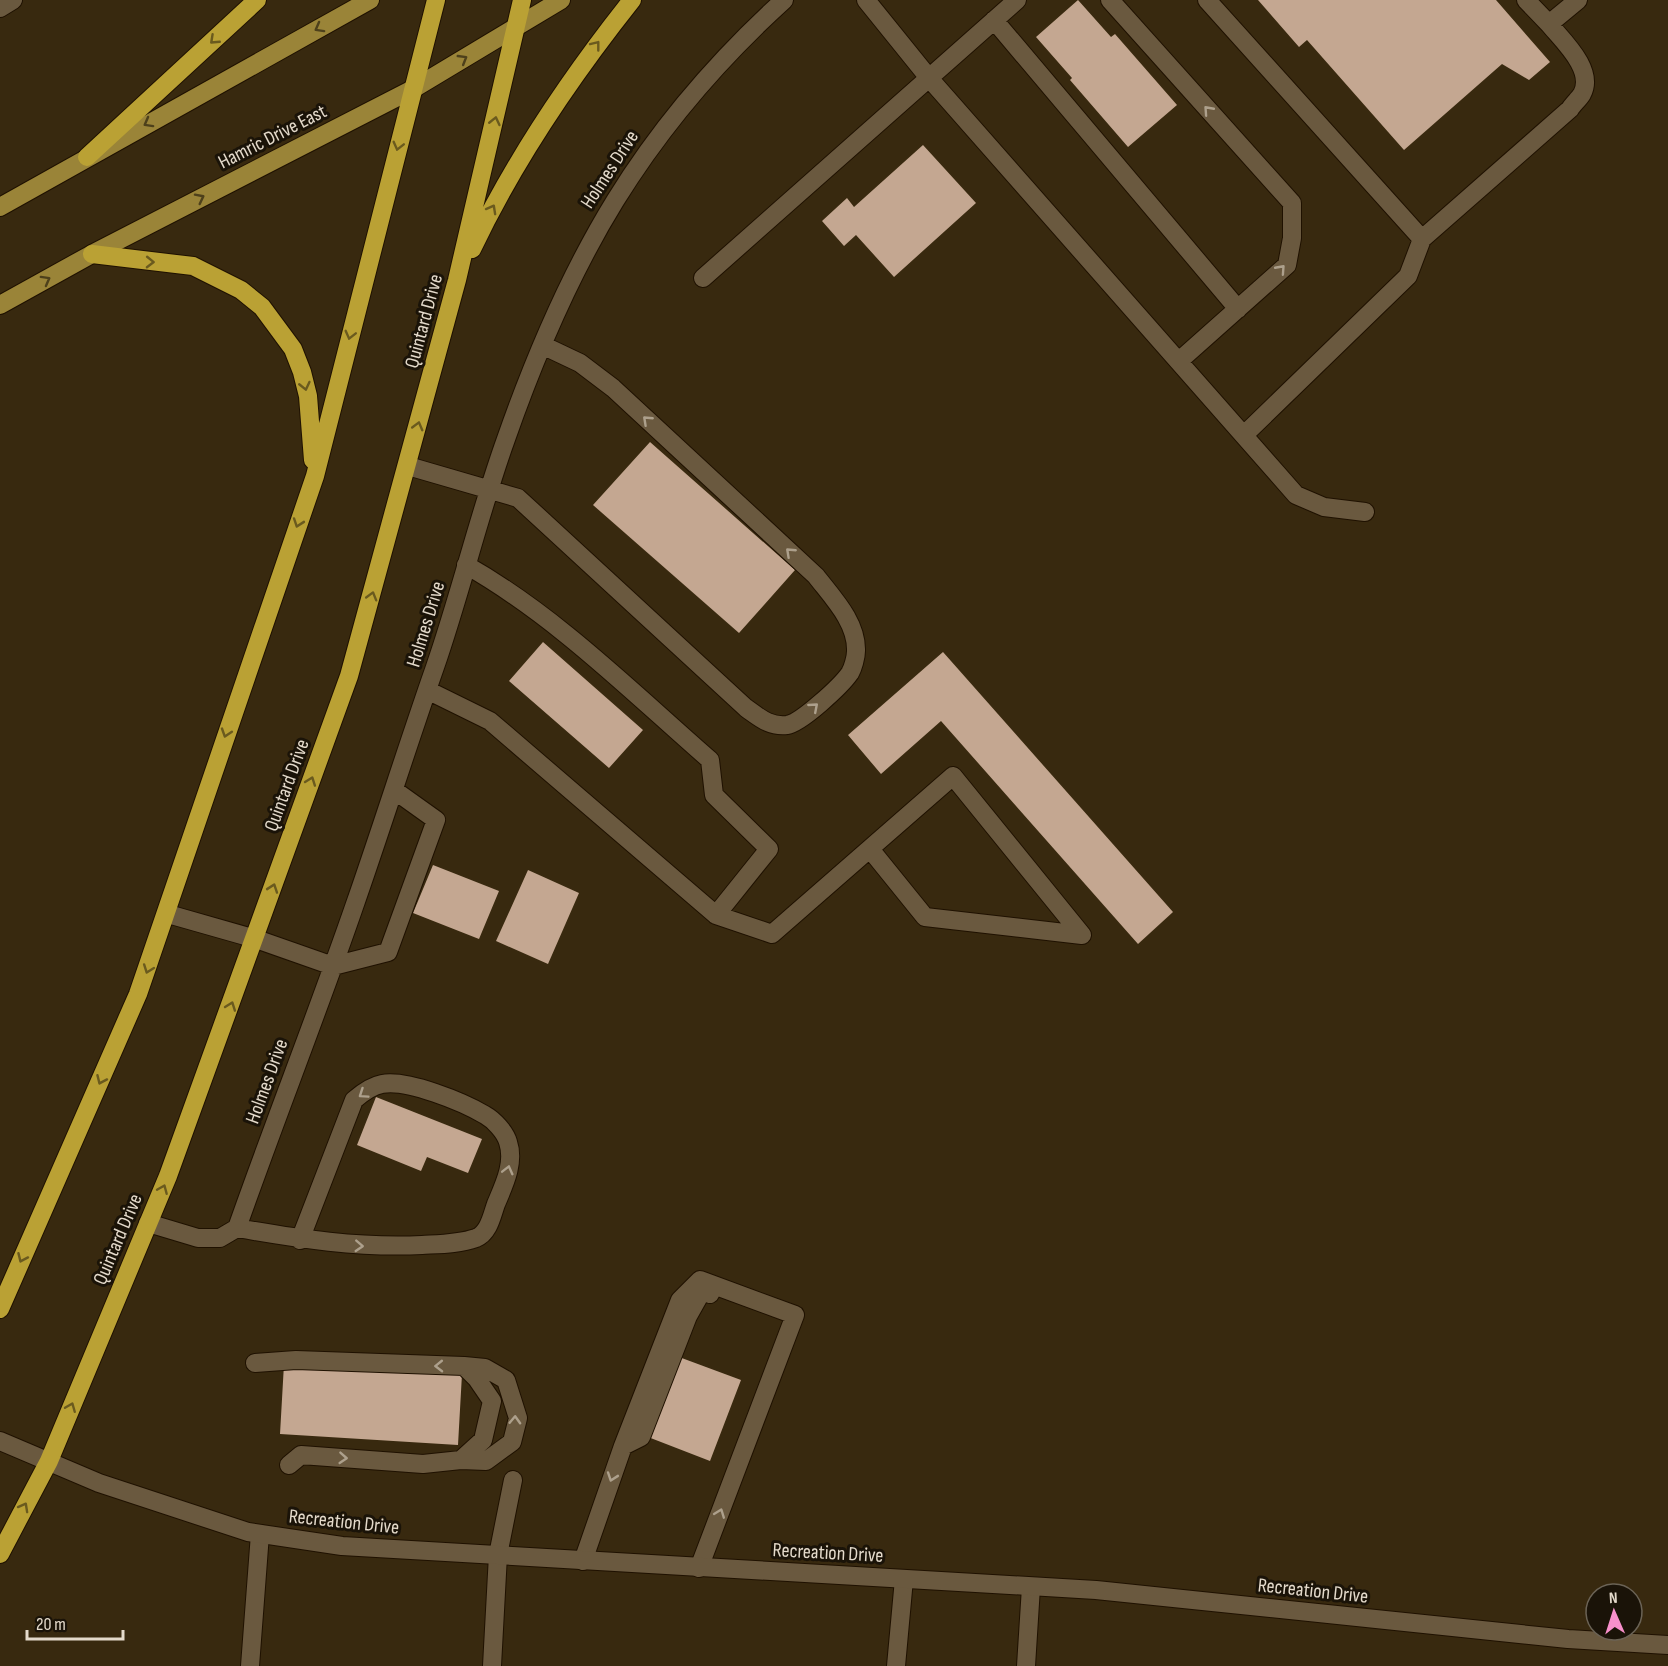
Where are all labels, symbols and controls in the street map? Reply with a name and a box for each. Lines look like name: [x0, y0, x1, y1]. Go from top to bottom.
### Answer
one-way arrow: [314, 21, 325, 33]
one-way arrow: [210, 33, 221, 44]
one-way arrow: [589, 41, 600, 52]
one-way arrow: [457, 54, 467, 66]
street label: Hamric Drive East: [214, 99, 331, 174]
one-way arrow: [1204, 106, 1215, 116]
one-way arrow: [144, 116, 154, 127]
one-way arrow: [487, 117, 500, 127]
street label: Holmes Drive: [576, 126, 644, 213]
one-way arrow: [393, 141, 406, 151]
one-way arrow: [193, 194, 204, 206]
one-way arrow: [485, 205, 496, 215]
one-way arrow: [145, 255, 154, 268]
one-way arrow: [1274, 265, 1285, 276]
street label: Quintard Drive: [400, 272, 448, 371]
one-way arrow: [40, 275, 50, 287]
one-way arrow: [345, 330, 358, 340]
one-way arrow: [298, 381, 311, 391]
one-way arrow: [643, 416, 654, 427]
one-way arrow: [411, 421, 424, 431]
one-way arrow: [293, 517, 306, 528]
one-way arrow: [786, 548, 797, 559]
street label: Holmes Drive: [402, 579, 450, 670]
one-way arrow: [365, 591, 377, 602]
one-way arrow: [807, 703, 818, 714]
one-way arrow: [221, 727, 233, 738]
street label: Quintard Drive: [259, 736, 315, 835]
one-way arrow: [304, 776, 316, 787]
one-way arrow: [266, 883, 279, 894]
one-way arrow: [142, 963, 155, 974]
one-way arrow: [224, 1001, 236, 1012]
street label: Holmes Drive: [241, 1036, 293, 1127]
one-way arrow: [97, 1074, 109, 1085]
one-way arrow: [359, 1086, 370, 1097]
one-way arrow: [500, 1165, 513, 1175]
one-way arrow: [156, 1184, 168, 1195]
street label: Quintard Drive: [88, 1190, 148, 1288]
one-way arrow: [354, 1239, 363, 1252]
one-way arrow: [18, 1252, 30, 1263]
one-way arrow: [434, 1360, 443, 1372]
one-way arrow: [64, 1402, 76, 1413]
one-way arrow: [509, 1415, 521, 1424]
one-way arrow: [339, 1451, 348, 1464]
one-way arrow: [607, 1471, 620, 1482]
one-way arrow: [17, 1503, 28, 1513]
street label: Recreation Drive: [288, 1504, 400, 1540]
one-way arrow: [713, 1508, 725, 1519]
street label: Recreation Drive: [772, 1538, 884, 1568]
street label: Recreation Drive: [1257, 1573, 1369, 1609]
north arrow: [1584, 1582, 1644, 1642]
text: N: [1609, 1589, 1618, 1608]
scale bar: [27, 1603, 123, 1641]
text: 20 m: [36, 1614, 66, 1635]

